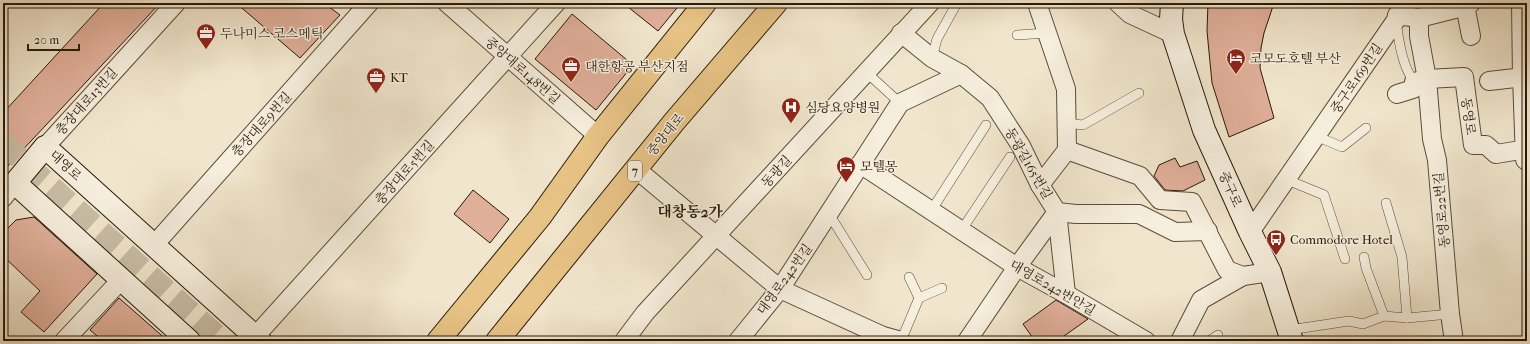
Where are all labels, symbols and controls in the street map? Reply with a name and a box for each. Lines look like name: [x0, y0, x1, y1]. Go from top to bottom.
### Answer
office icon: 두나미스 코스메틱: [195, 22, 217, 50]
scale bar: [28, 26, 79, 52]
place label: 두나미스 코스메틱: [220, 26, 323, 41]
text: 20 m: [34, 33, 59, 47]
street label: 중앙대로148번길: [482, 34, 563, 107]
street label: 중구로169번길: [1327, 40, 1385, 116]
hotel icon: 코모도호텔 부산: [1225, 47, 1247, 75]
place label: 코모도호텔 부산: [1250, 51, 1341, 66]
office icon: 대한항공 부산지점: [560, 55, 582, 83]
place label: 대한항공 부산지점: [585, 59, 688, 74]
street label: 충장대로13번길: [52, 65, 120, 138]
office icon: KT: [365, 66, 387, 94]
place label: KT: [390, 70, 408, 85]
street label: 충장대로9번길: [228, 89, 294, 160]
hospital icon: 심당요양병원: [780, 96, 802, 124]
street label: 동영로: [1458, 96, 1479, 136]
place label: 심당요양병원: [805, 100, 880, 115]
street label: 중앙대로: [644, 110, 687, 159]
street label: 동광길165번길: [1002, 125, 1055, 202]
street label: 충장대로5번길: [372, 137, 437, 207]
street label: 대영로: [47, 147, 85, 184]
street label: 동광길: [758, 152, 795, 190]
hotel icon: 모텔몽: [835, 155, 857, 183]
place label: 모텔몽: [860, 159, 898, 174]
road number: 7: [628, 161, 642, 181]
street label: 중구로: [1216, 169, 1245, 210]
street label: 동영로22번길: [1431, 171, 1452, 249]
district label: 대창동2가: [657, 203, 723, 221]
bus stop icon: Commodore Hotel: [1265, 228, 1287, 256]
place label: Commodore Hotel: [1290, 232, 1393, 247]
street label: 대영로242번길: [754, 241, 815, 318]
street label: 대영로242번안길: [1007, 257, 1098, 318]

